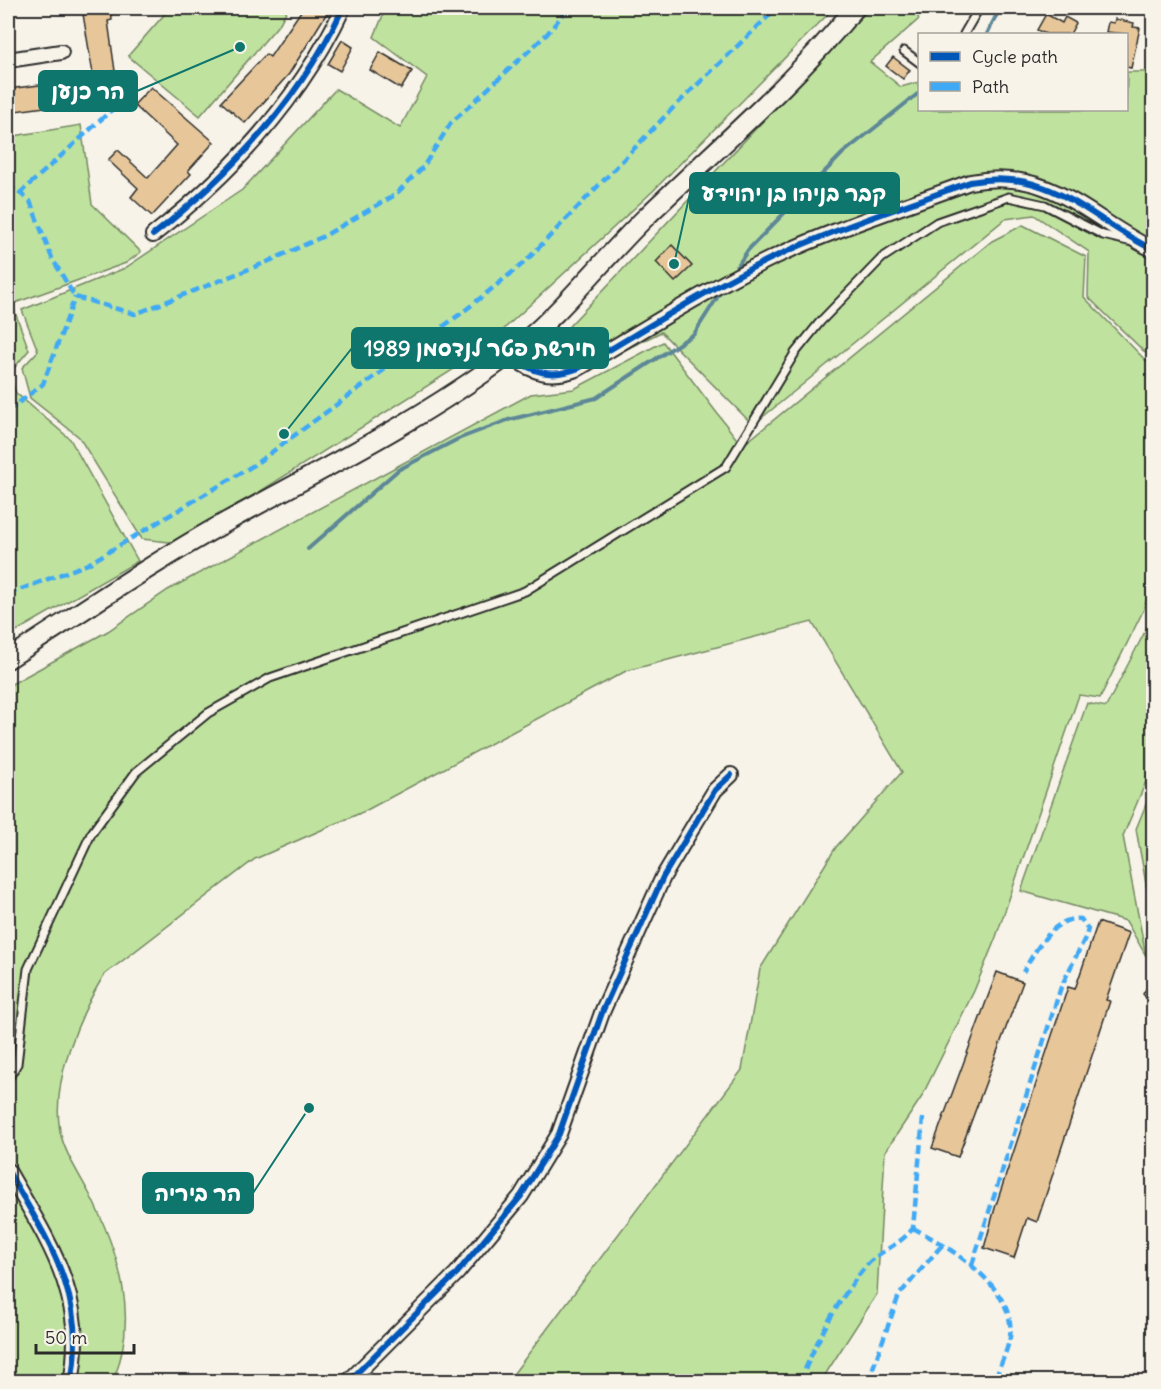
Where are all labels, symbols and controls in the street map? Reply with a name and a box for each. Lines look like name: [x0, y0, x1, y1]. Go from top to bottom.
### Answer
legend: [918, 33, 1128, 111]
text: Cycle path: [972, 45, 1058, 68]
callout: הר כנען: [39, 71, 137, 111]
text: Path: [972, 75, 1009, 98]
text: הר כנען: [51, 77, 125, 105]
callout: קבר בניהו בן יהוידע: [690, 173, 899, 213]
text: קבר בניהו בן יהוידע: [702, 179, 886, 207]
callout: חירשת פטר לנדסמן 1989: [352, 328, 608, 368]
text: חירשת פטר לנדסמן 1989: [364, 334, 596, 362]
callout: הר ביריה: [143, 1173, 253, 1213]
text: הר ביריה: [155, 1179, 241, 1207]
scale bar: [36, 1317, 134, 1355]
text: 50 m: [45, 1326, 87, 1349]

